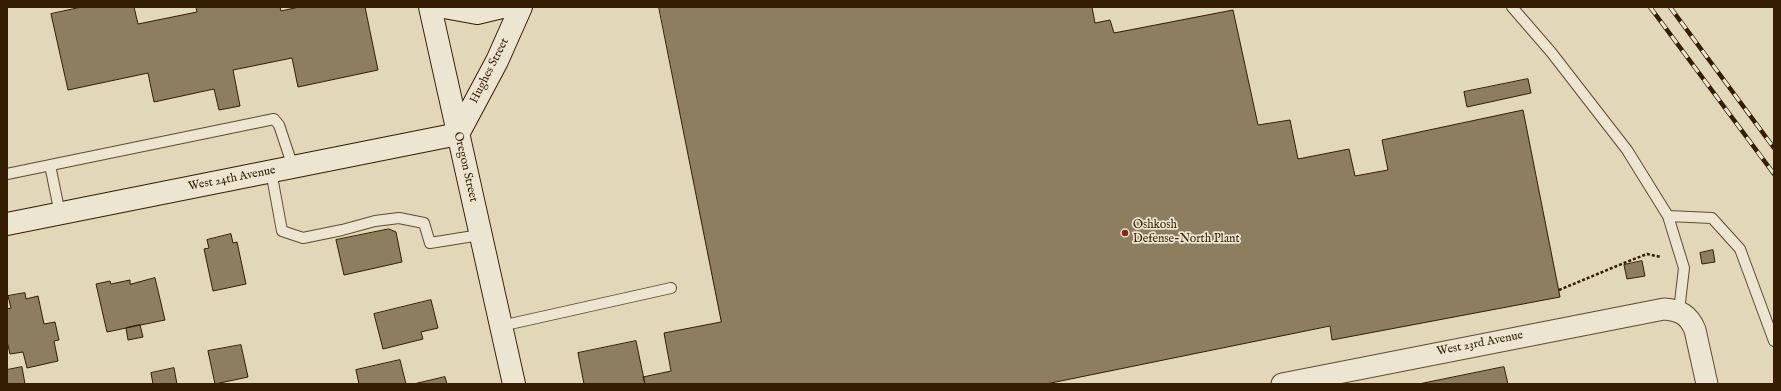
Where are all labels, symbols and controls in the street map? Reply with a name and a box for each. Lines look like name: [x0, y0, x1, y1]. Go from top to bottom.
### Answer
street label: Hughes Street: [467, 36, 513, 106]
street label: Oregon Street: [450, 131, 480, 203]
street label: West 24th Avenue: [187, 163, 277, 195]
place label: Oshkosh Defense-North Plant: [1133, 219, 1240, 247]
marker: Oshkosh Defense-North Plant: [1120, 228, 1130, 238]
street label: West 23rd Avenue: [1436, 329, 1524, 359]

